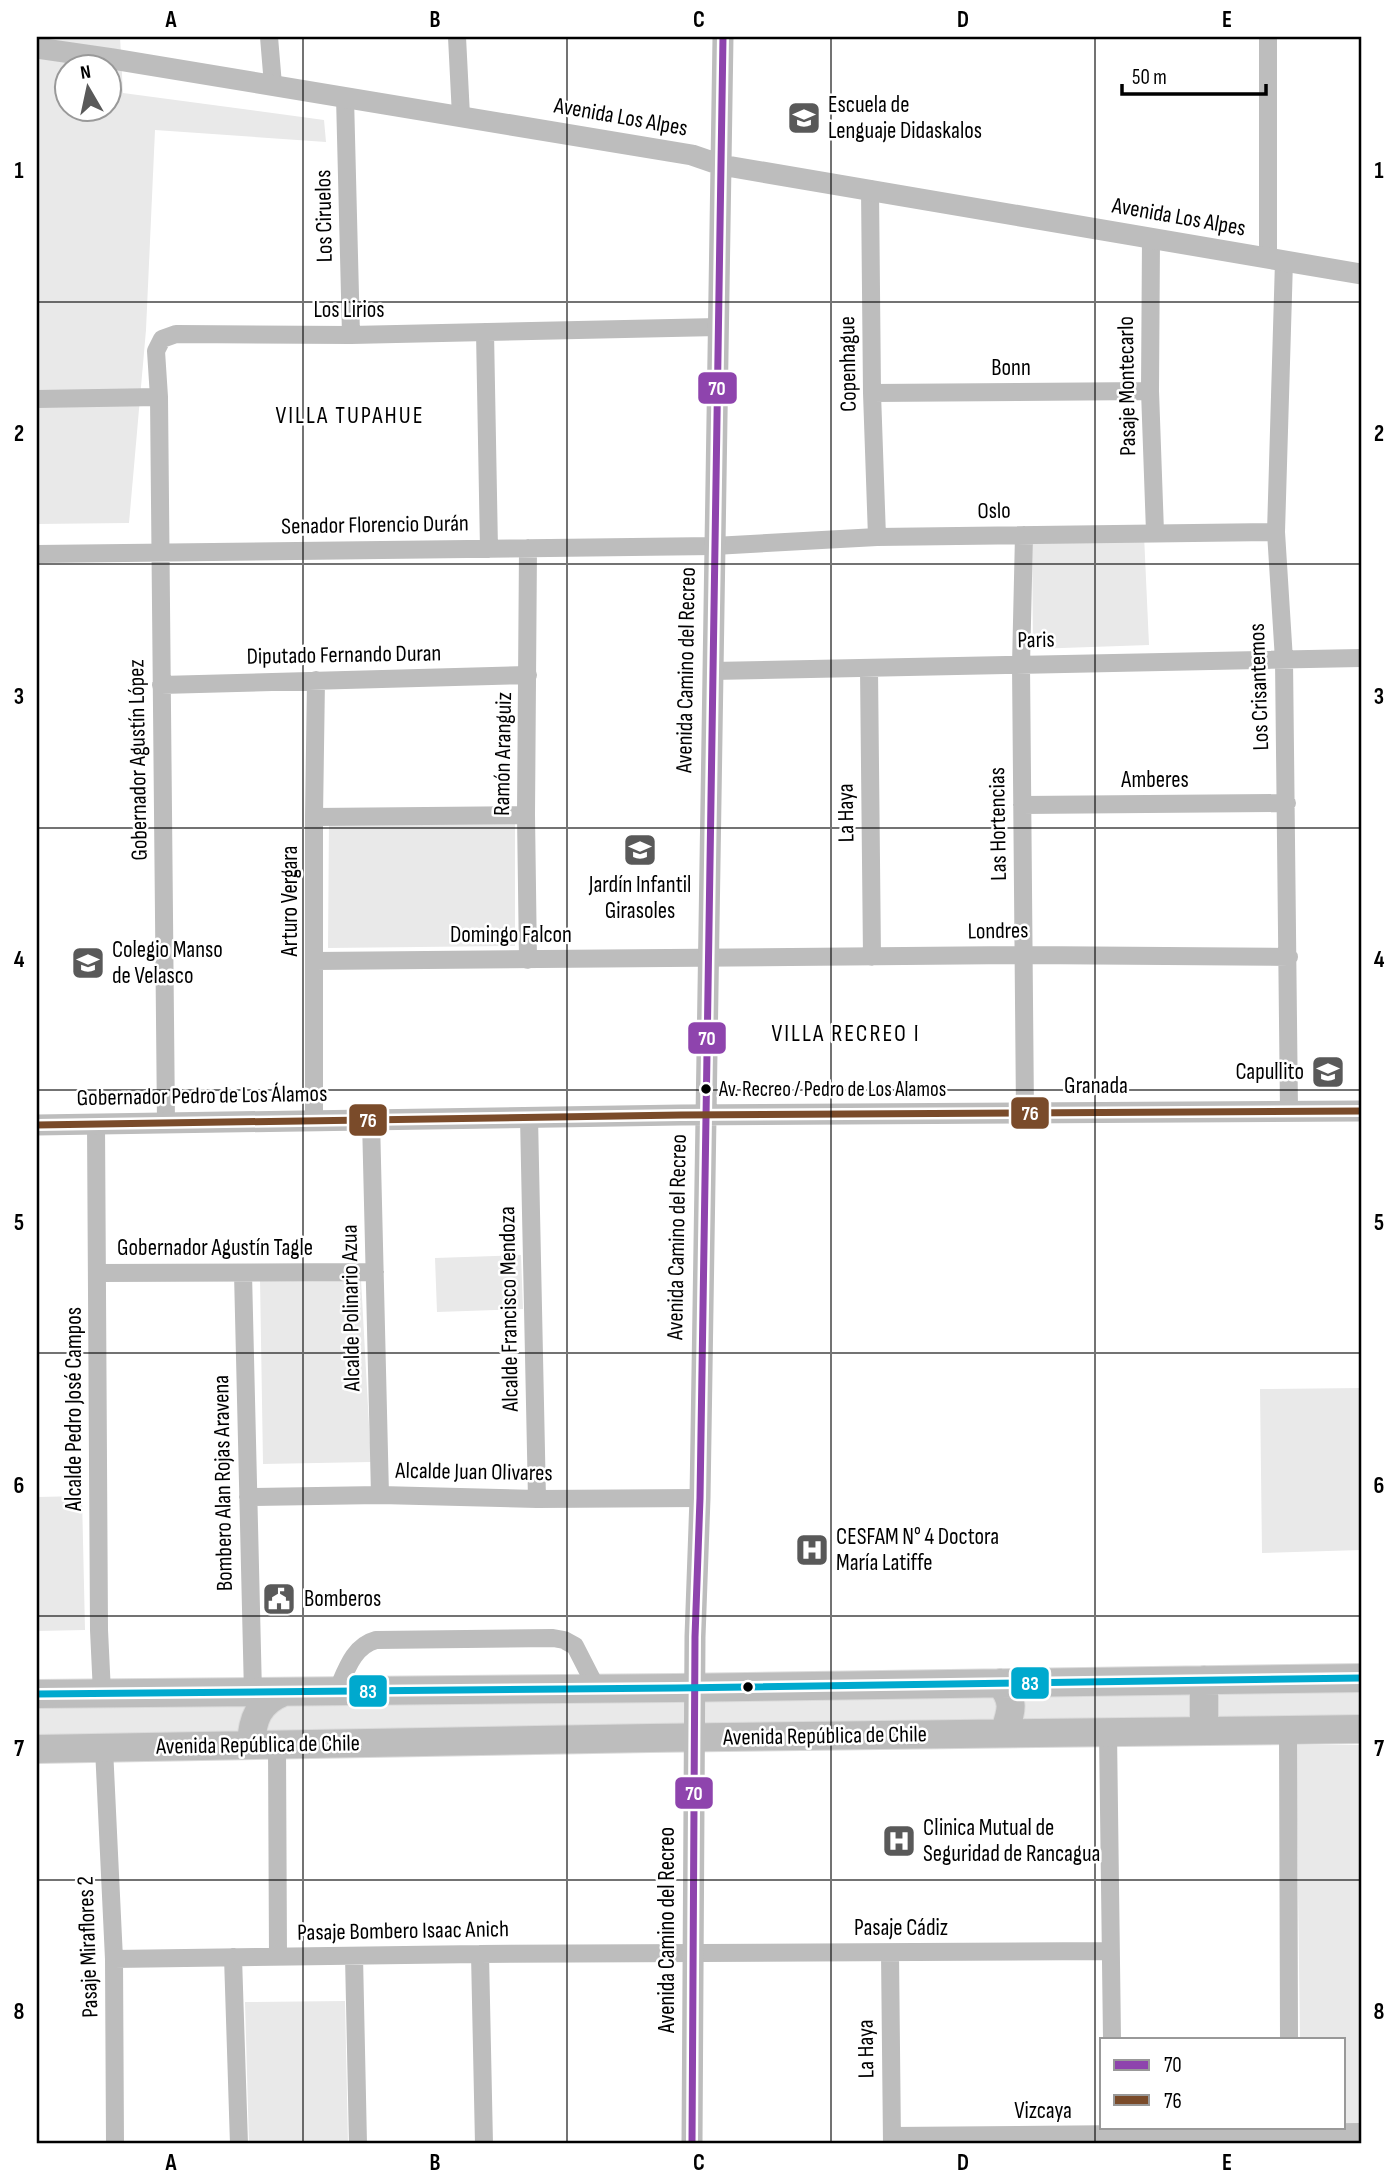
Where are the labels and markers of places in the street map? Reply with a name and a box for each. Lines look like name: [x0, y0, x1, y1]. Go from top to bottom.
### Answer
place label: Escuela de Lenguaje Didaskalos: [828, 91, 982, 145]
school or university icon: Escuela de Lenguaje Didaskalos: [785, 99, 823, 137]
school or university icon: Jardín Infantil Girasoles: [621, 831, 659, 869]
place label: Jardín Infantil Girasoles: [588, 871, 691, 925]
place label: Colegio Manso de Velasco: [112, 936, 223, 990]
school or university icon: Colegio Manso de Velasco: [69, 944, 107, 982]
school or university icon: Capullito: [1309, 1053, 1347, 1091]
place label: Capullito: [1236, 1058, 1304, 1086]
place label: Av. Recreo / Pedro de Los Alamos: [718, 1077, 946, 1102]
marker: Av. Recreo / Pedro de Los Alamos: [699, 1082, 713, 1096]
place label: CESFAM N° 4 Doctora María Latiffe: [836, 1523, 999, 1577]
hospital icon: CESFAM N° 4 Doctora María Latiffe: [793, 1531, 831, 1569]
public building icon: Bomberos: [260, 1580, 298, 1618]
place label: Bomberos: [304, 1585, 381, 1613]
unlabelled marker: [741, 1680, 755, 1694]
place label: Clinica Mutual de Seguridad de Rancagua: [923, 1814, 1100, 1868]
hospital icon: Clinica Mutual de Seguridad de Rancagua: [880, 1822, 918, 1860]

